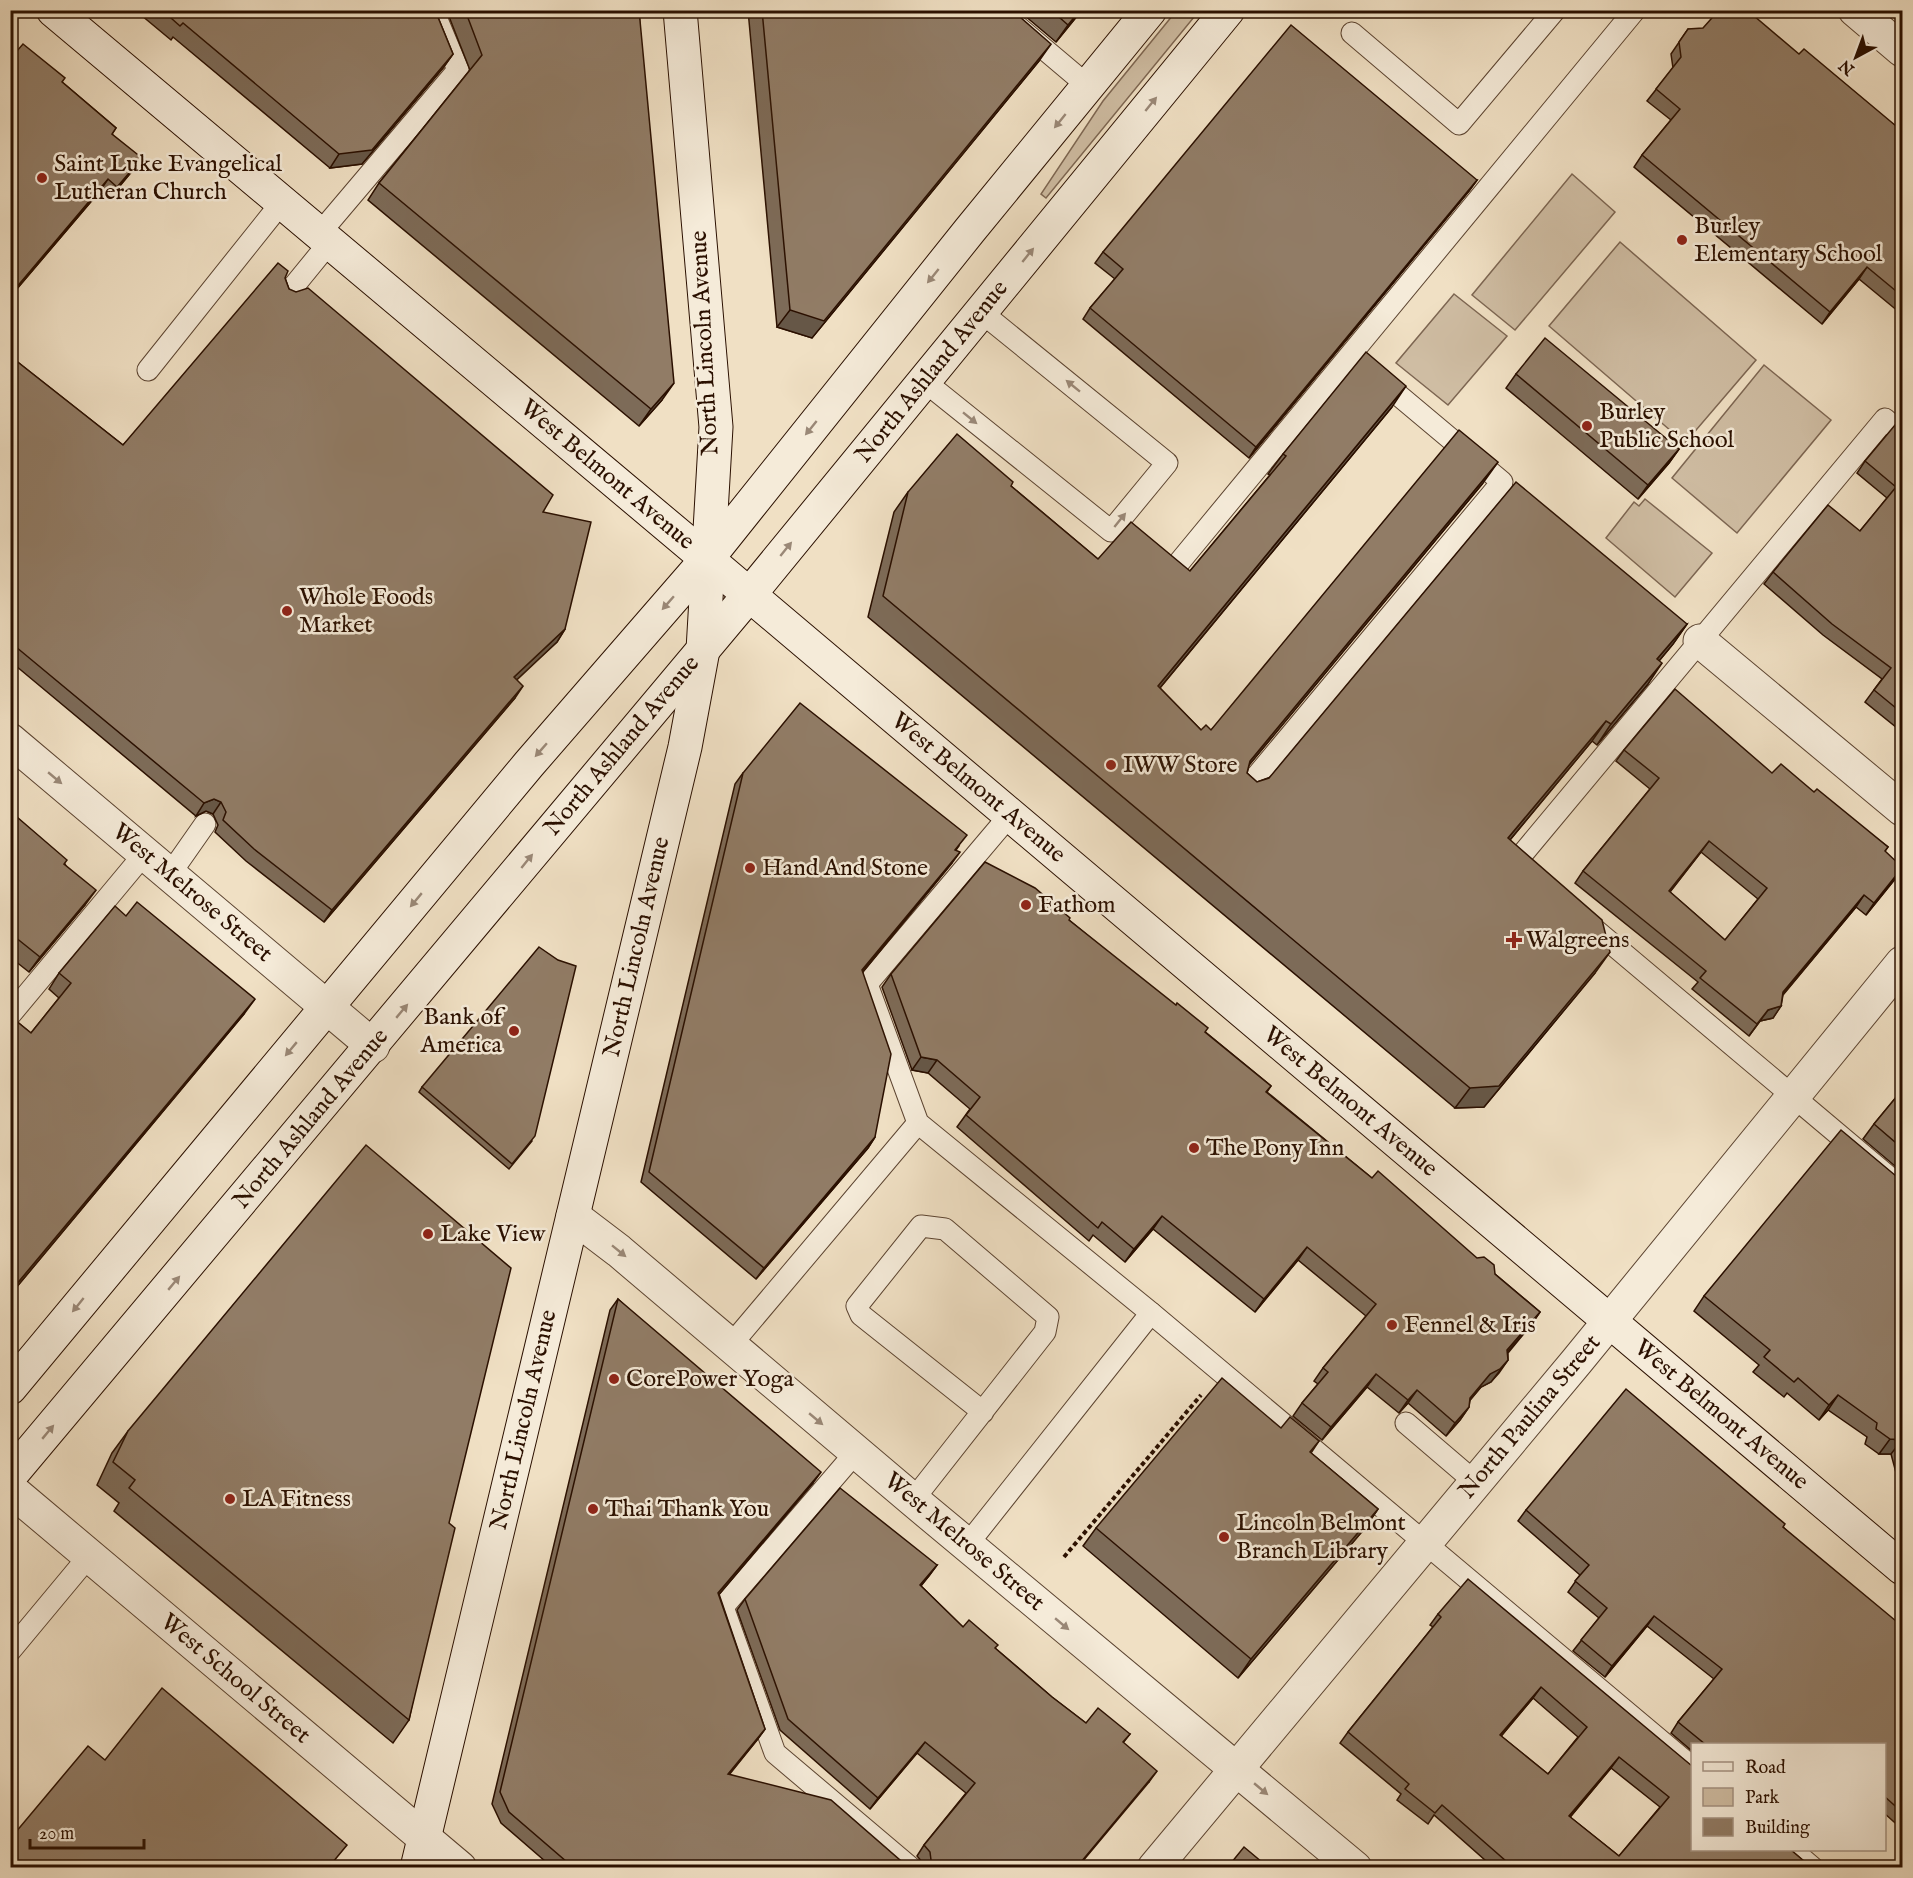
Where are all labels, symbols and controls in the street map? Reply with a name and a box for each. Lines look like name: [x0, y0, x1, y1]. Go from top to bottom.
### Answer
north arrow: [1826, 27, 1886, 87]
text: N: [1836, 55, 1860, 80]
one-way arrow: [1145, 96, 1158, 112]
one-way arrow: [1054, 113, 1067, 128]
place label: Saint Luke Evangelical Lutheran Church: [54, 149, 283, 208]
marker: Saint Luke Evangelical Lutheran Church: [35, 171, 49, 185]
place label: Burley Elementary School: [1694, 211, 1883, 270]
street label: North Lincoln Avenue: [684, 230, 726, 456]
marker: Burley Elementary School: [1675, 233, 1689, 247]
one-way arrow: [1021, 247, 1033, 262]
one-way arrow: [927, 268, 940, 284]
street label: North Ashland Avenue: [849, 274, 1015, 470]
one-way arrow: [1065, 380, 1081, 393]
street label: West Belmont Avenue: [513, 393, 701, 557]
place label: Burley Public School: [1599, 397, 1735, 456]
one-way arrow: [962, 411, 978, 424]
marker: Burley Public School: [1580, 419, 1594, 433]
one-way arrow: [805, 420, 818, 436]
one-way arrow: [1113, 513, 1126, 528]
one-way arrow: [780, 541, 793, 557]
place label: Whole Foods Market: [299, 582, 433, 641]
one-way arrow: [661, 595, 675, 610]
marker: Whole Foods Market: [280, 604, 294, 618]
street label: North Ashland Avenue: [537, 649, 707, 843]
street label: West Belmont Avenue: [884, 706, 1072, 870]
one-way arrow: [535, 742, 548, 757]
place label: IWW Store: [1123, 750, 1238, 781]
marker: IWW Store: [1104, 758, 1118, 772]
one-way arrow: [47, 771, 62, 784]
street label: West Melrose Street: [105, 817, 279, 969]
street label: North Lincoln Avenue: [597, 834, 677, 1060]
one-way arrow: [520, 853, 533, 869]
place label: Hand And Stone: [762, 853, 928, 884]
marker: Hand And Stone: [743, 861, 757, 875]
place label: Fathom: [1038, 890, 1116, 921]
one-way arrow: [410, 892, 422, 907]
marker: Fathom: [1019, 898, 1033, 912]
place label: Walgreens: [1526, 925, 1629, 956]
marker: Walgreens: [1507, 933, 1521, 947]
place label: Bank of America: [419, 1002, 506, 1061]
one-way arrow: [395, 1004, 408, 1019]
street label: West Belmont Avenue: [1256, 1020, 1444, 1184]
street label: North Ashland Avenue: [226, 1022, 396, 1216]
marker: Bank of America: [507, 1024, 521, 1038]
one-way arrow: [285, 1041, 298, 1056]
place label: The Pony Inn: [1206, 1133, 1345, 1164]
marker: The Pony Inn: [1187, 1141, 1201, 1155]
place label: Lake View: [440, 1219, 546, 1250]
marker: Lake View: [421, 1227, 435, 1241]
one-way arrow: [612, 1245, 627, 1257]
one-way arrow: [167, 1275, 179, 1290]
one-way arrow: [73, 1298, 85, 1313]
street label: North Lincoln Avenue: [484, 1307, 564, 1533]
place label: Fennel & Iris: [1404, 1310, 1536, 1341]
marker: Fennel & Iris: [1385, 1318, 1399, 1332]
street label: North Paulina Street: [1452, 1328, 1608, 1506]
street label: West Belmont Avenue: [1627, 1333, 1815, 1497]
place label: CorePower Yoga: [626, 1364, 794, 1395]
marker: CorePower Yoga: [607, 1372, 621, 1386]
one-way arrow: [808, 1412, 824, 1425]
one-way arrow: [42, 1424, 55, 1440]
street label: West Melrose Street: [877, 1466, 1051, 1618]
place label: LA Fitness: [242, 1484, 351, 1515]
marker: LA Fitness: [223, 1492, 237, 1506]
place label: Thai Thank You: [605, 1494, 769, 1525]
marker: Thai Thank You: [586, 1502, 600, 1516]
place label: Lincoln Belmont Branch Library: [1236, 1508, 1406, 1567]
marker: Lincoln Belmont Branch Library: [1217, 1530, 1231, 1544]
street label: West School Street: [153, 1607, 317, 1751]
one-way arrow: [1055, 1617, 1070, 1630]
legend: [1691, 1743, 1886, 1851]
text: Road: [1745, 1757, 1786, 1780]
one-way arrow: [1253, 1782, 1268, 1795]
text: Park: [1745, 1787, 1780, 1810]
scale bar: [30, 1812, 144, 1850]
text: Building: [1745, 1817, 1810, 1840]
text: 20 m: [39, 1823, 74, 1846]

